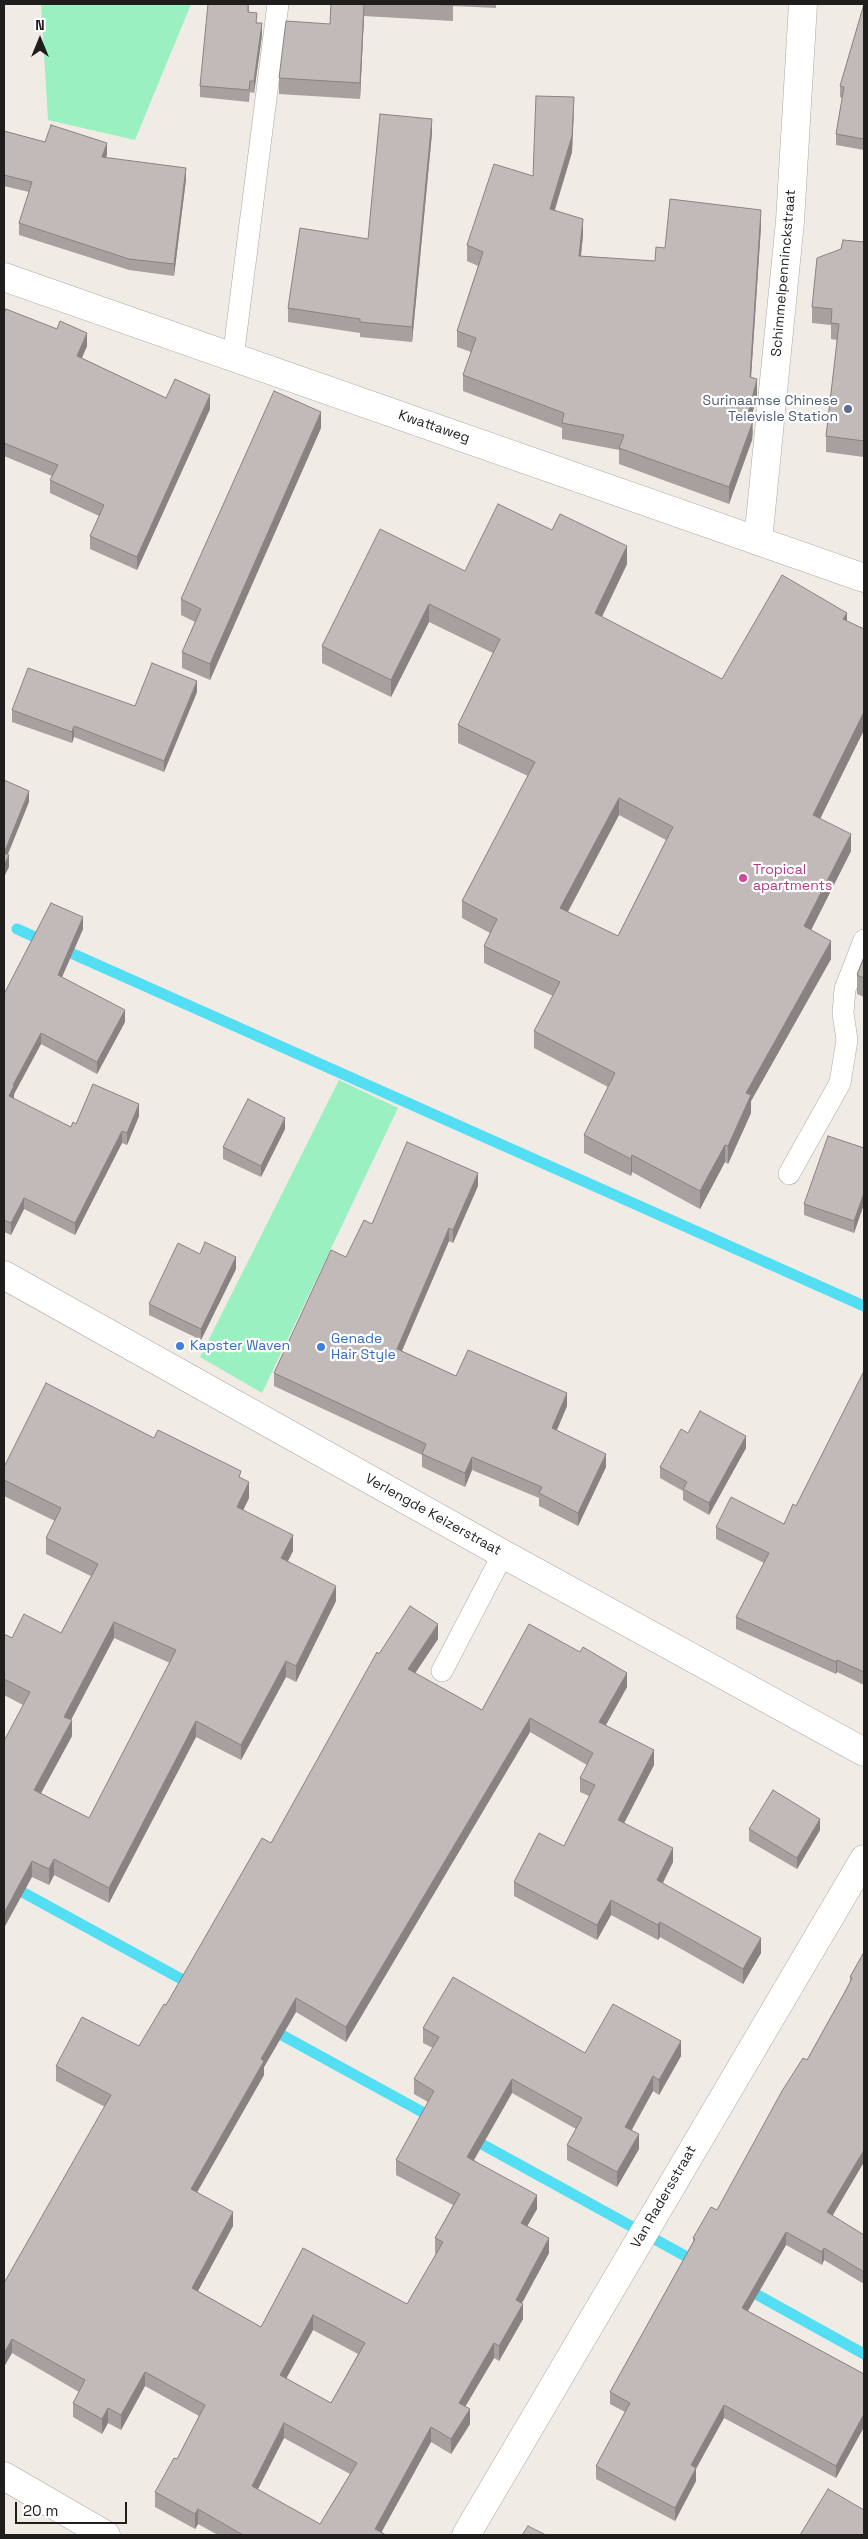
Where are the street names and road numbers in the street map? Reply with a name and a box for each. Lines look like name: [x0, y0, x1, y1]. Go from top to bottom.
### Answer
street label: Schimmelpenninckstraat: [768, 189, 800, 357]
street label: Kwattaweg: [396, 407, 472, 447]
street label: Verlengde Keizerstraat: [362, 1471, 504, 1559]
street label: Van Radersstraat: [628, 2143, 700, 2251]

